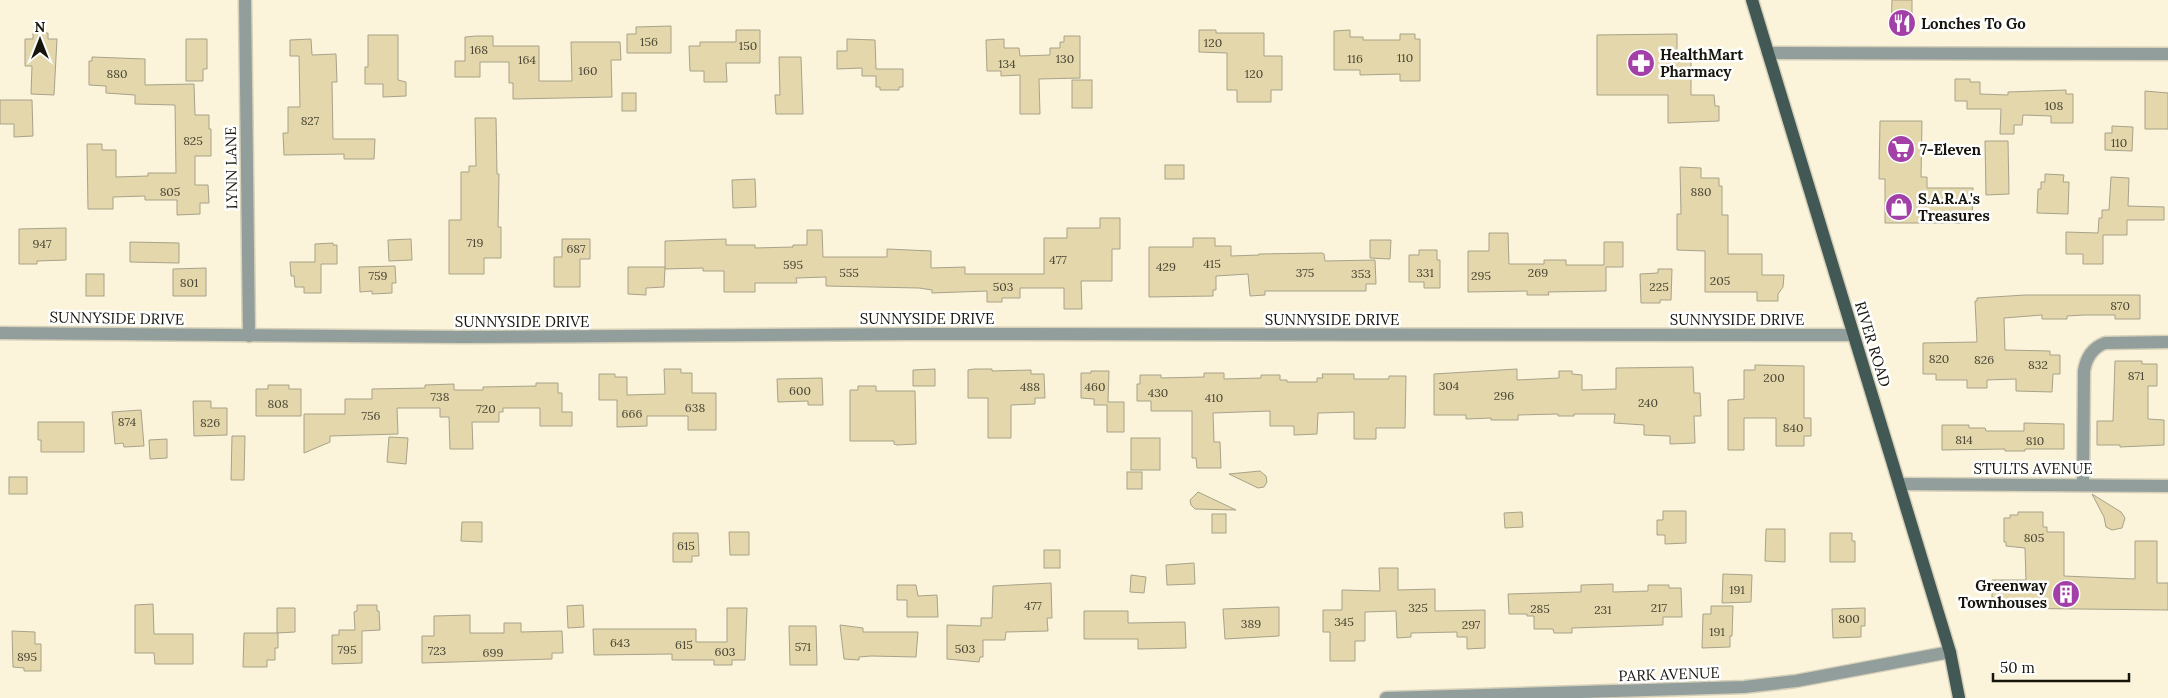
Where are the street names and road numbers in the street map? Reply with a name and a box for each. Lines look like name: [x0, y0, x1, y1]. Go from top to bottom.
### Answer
street label: LYNN LANE: [221, 126, 241, 210]
street label: RIVER ROAD: [1851, 299, 1895, 389]
street label: SUNNYSIDE DRIVE: [50, 307, 184, 329]
street label: SUNNYSIDE DRIVE: [860, 309, 994, 328]
street label: SUNNYSIDE DRIVE: [1265, 310, 1399, 329]
street label: SUNNYSIDE DRIVE: [1670, 310, 1804, 329]
street label: SUNNYSIDE DRIVE: [455, 312, 589, 331]
street label: STULTS AVENUE: [1973, 459, 2093, 478]
street label: PARK AVENUE: [1618, 663, 1720, 685]

